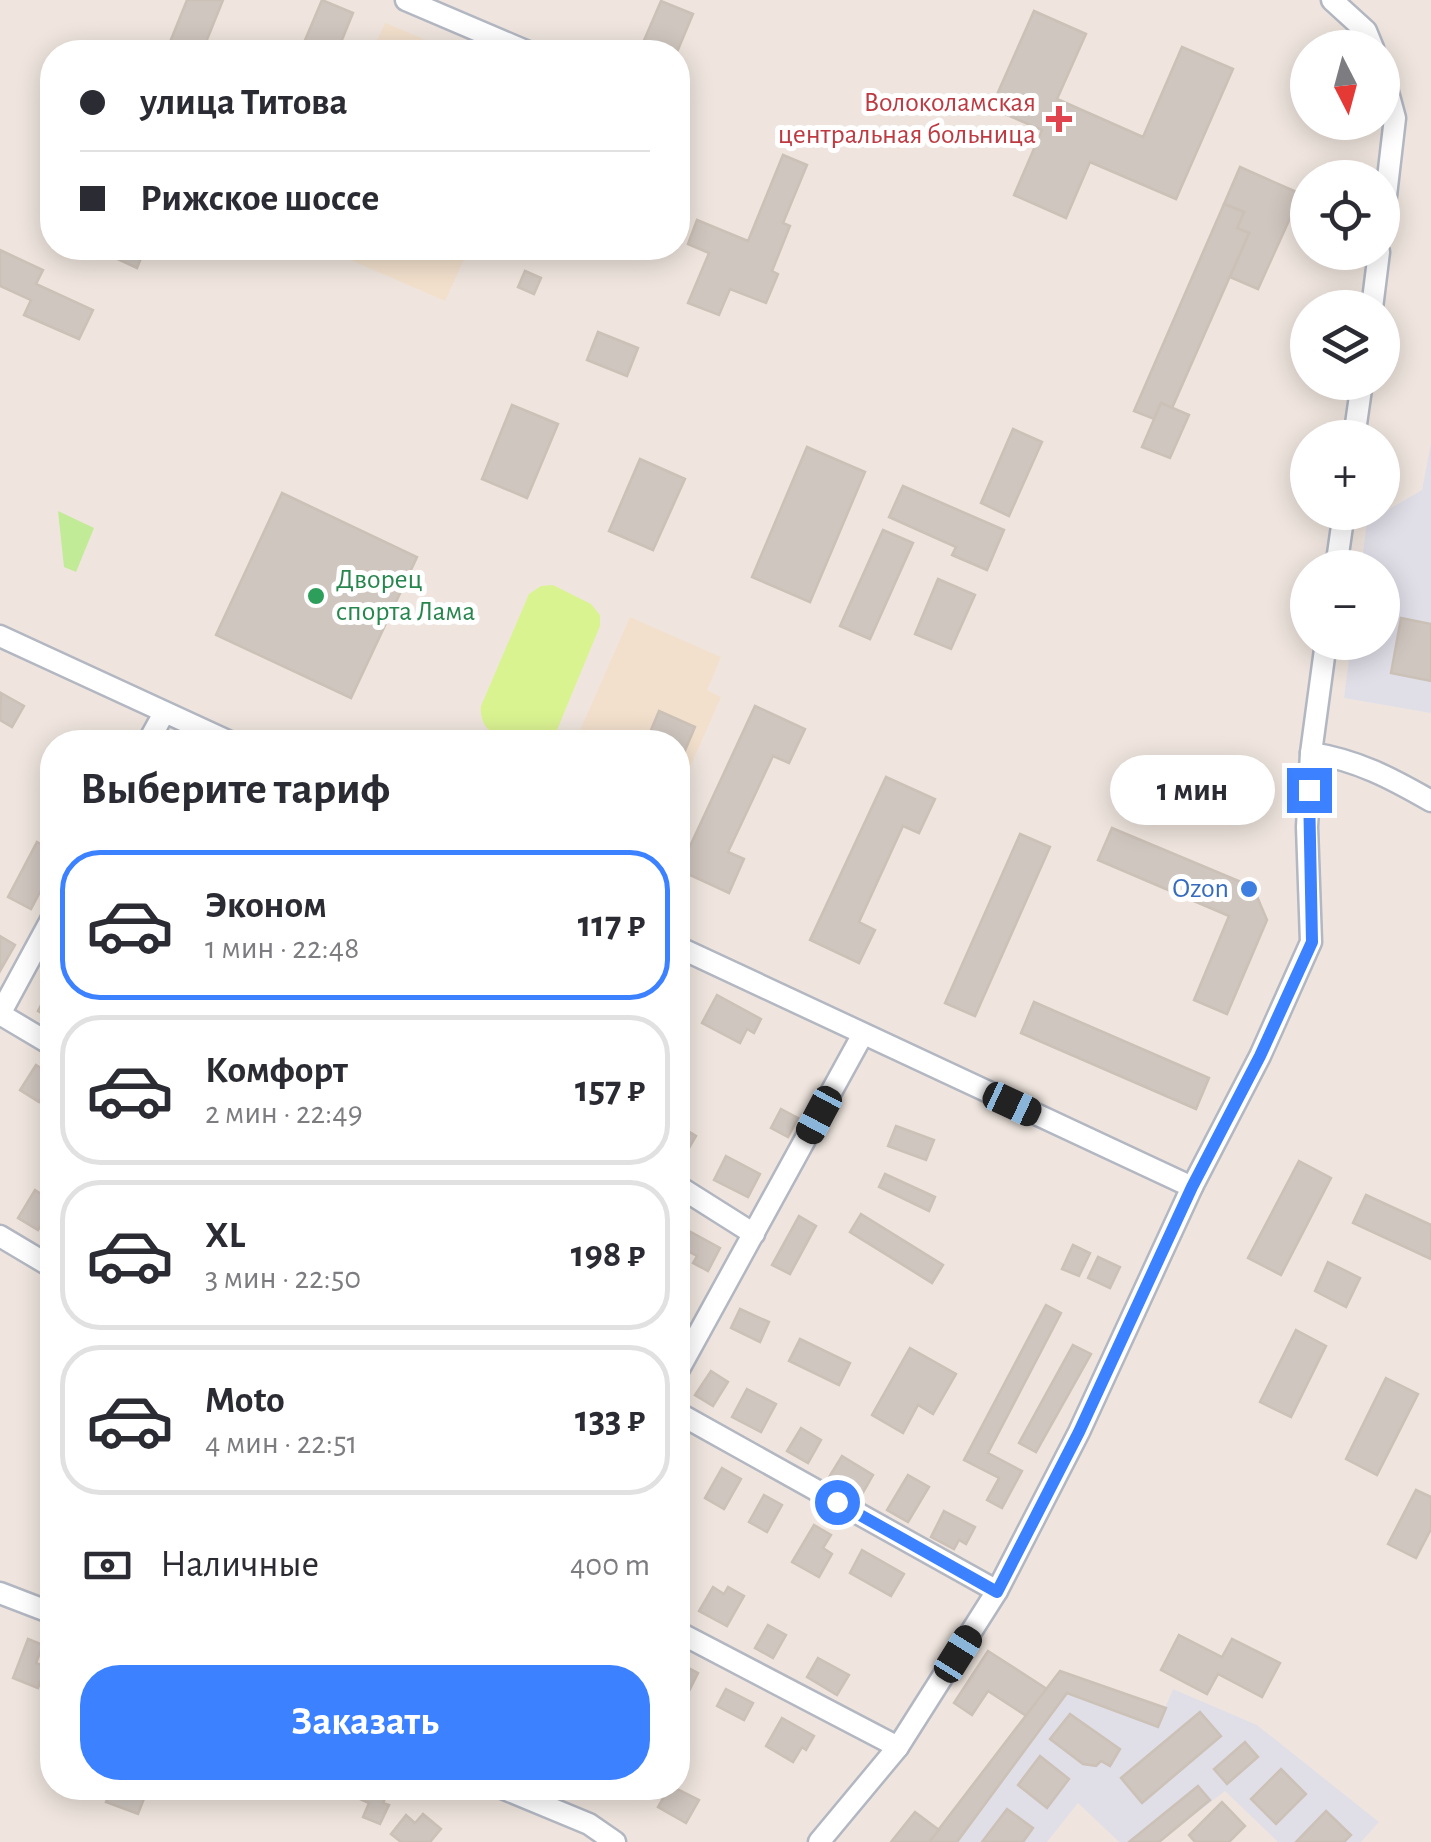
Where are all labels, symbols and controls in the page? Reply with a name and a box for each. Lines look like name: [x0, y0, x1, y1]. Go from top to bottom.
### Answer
north arrow: [1290, 30, 1400, 140]
map controls: [1290, 30, 1400, 660]
text: улица Титова: [140, 84, 348, 122]
place label: Волоколамская центральная больница: [778, 89, 1036, 149]
marker: Волоколамская центральная больница: [1046, 106, 1072, 132]
button: locate: [1290, 160, 1400, 270]
text: Рижское шоссе: [140, 180, 379, 218]
button: layers: [1290, 290, 1400, 400]
button: +: [1290, 420, 1400, 530]
button: −: [1290, 550, 1400, 660]
place label: Дворец спорта Лама: [336, 566, 476, 626]
marker: Дворец спорта Лама: [305, 585, 327, 607]
callout: 1 мин: [1109, 755, 1274, 825]
text: Выберите тариф: [80, 767, 390, 812]
route end: [1287, 768, 1332, 813]
text: 1 мин: [1157, 774, 1228, 806]
place label: Ozon: [1172, 875, 1229, 903]
marker: Ozon: [1238, 878, 1260, 900]
icon: car: [85, 880, 175, 970]
text: Эконом: [205, 887, 327, 925]
text: 117 ₽: [578, 906, 645, 944]
text: 1 мин · 22:48: [205, 932, 359, 964]
icon: car: [85, 1045, 175, 1135]
text: Комфорт: [205, 1052, 348, 1090]
text: 157 ₽: [575, 1071, 645, 1109]
car: [978, 1078, 1046, 1130]
car: [792, 1081, 846, 1149]
text: 2 мин · 22:49: [205, 1097, 363, 1129]
icon: car: [85, 1210, 175, 1300]
text: XL: [205, 1217, 245, 1255]
text: 198 ₽: [571, 1236, 645, 1274]
text: 3 мин · 22:50: [205, 1262, 361, 1294]
icon: car: [85, 1375, 175, 1465]
text: Moto: [205, 1382, 285, 1420]
text: 133 ₽: [575, 1401, 645, 1439]
text: 4 мин · 22:51: [205, 1427, 358, 1459]
route start: [815, 1480, 860, 1525]
icon: cash: [80, 1538, 135, 1593]
text: Наличные: [160, 1546, 319, 1584]
text: 400 m: [570, 1549, 650, 1581]
car: [929, 1621, 987, 1687]
button: Заказать: [80, 1665, 650, 1780]

